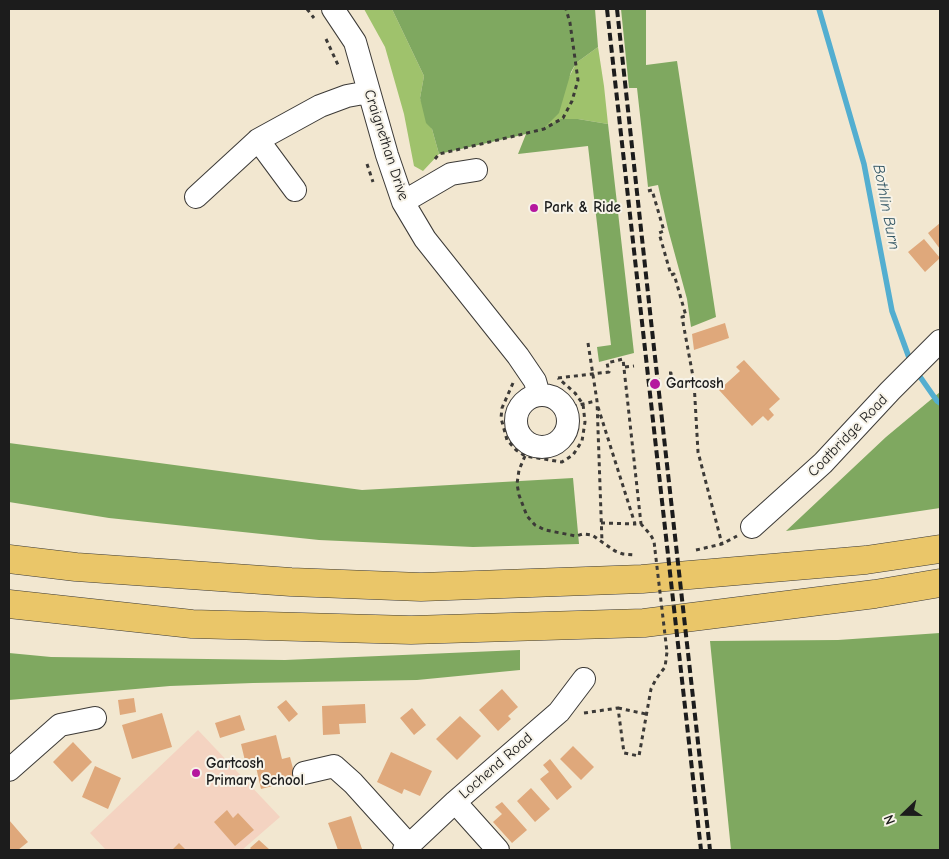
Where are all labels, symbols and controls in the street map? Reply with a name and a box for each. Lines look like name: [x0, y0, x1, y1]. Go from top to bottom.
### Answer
street label: Craignethan Drive: [360, 87, 412, 203]
water label: Bothlin Burn: [868, 162, 904, 252]
place label: Park & Ride: [544, 199, 621, 217]
marker: Park & Ride: [528, 202, 540, 214]
place label: Gartcosh: [666, 375, 724, 393]
marker: Gartcosh: [648, 377, 662, 391]
street label: Coatbridge Road: [804, 391, 892, 481]
street label: Lochend Road: [456, 729, 536, 803]
place label: Gartcosh Primary School: [206, 755, 304, 790]
marker: Gartcosh Primary School: [190, 767, 202, 779]
north arrow: [879, 789, 929, 839]
text: N: [880, 812, 899, 827]

